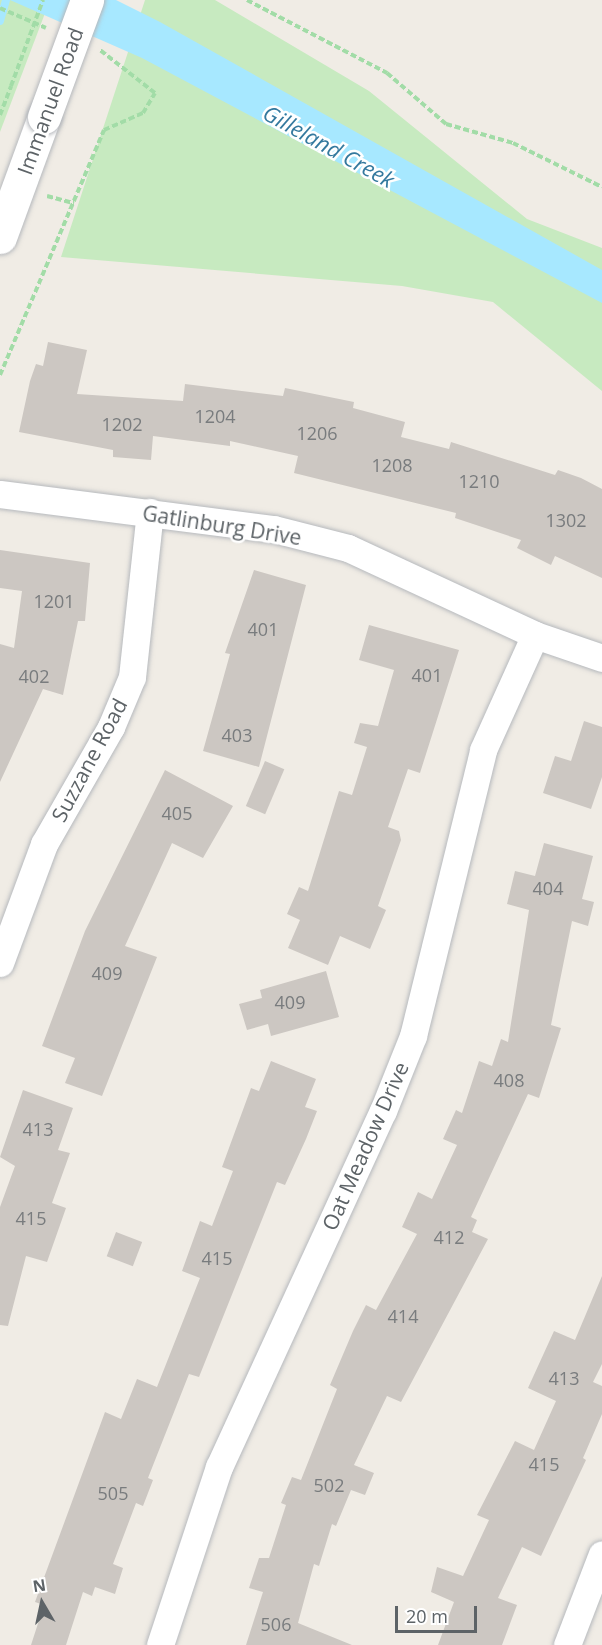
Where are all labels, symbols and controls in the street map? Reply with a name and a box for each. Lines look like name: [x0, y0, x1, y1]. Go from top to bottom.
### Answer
street label: Immanuel Road: [12, 24, 88, 178]
water label: Gilleland Creek: [259, 99, 399, 193]
house number: 1204: [194, 405, 236, 427]
house number: 1202: [101, 413, 143, 435]
house number: 1206: [296, 422, 338, 444]
house number: 1208: [371, 454, 413, 476]
house number: 1210: [458, 470, 500, 492]
street label: Gatlinburg Drive: [141, 500, 303, 550]
house number: 1302: [545, 509, 587, 531]
house number: 1201: [33, 590, 75, 612]
house number: 401: [248, 618, 278, 640]
house number: 401: [412, 664, 442, 686]
house number: 402: [19, 665, 49, 687]
street label: Suzzane Road: [46, 694, 132, 826]
house number: 403: [222, 724, 252, 746]
house number: 405: [162, 802, 192, 824]
house number: 404: [533, 877, 563, 899]
house number: 409: [92, 962, 122, 984]
house number: 409: [275, 991, 305, 1013]
street label: Oat Meadow Drive: [316, 1058, 414, 1234]
house number: 408: [494, 1069, 524, 1091]
house number: 413: [23, 1118, 53, 1140]
house number: 415: [16, 1207, 46, 1229]
house number: 412: [434, 1226, 464, 1248]
house number: 415: [202, 1247, 232, 1269]
house number: 414: [388, 1305, 418, 1327]
house number: 413: [549, 1367, 579, 1389]
house number: 415: [529, 1453, 559, 1475]
house number: 502: [314, 1474, 344, 1496]
house number: 505: [98, 1482, 128, 1504]
north arrow: [12, 1573, 72, 1633]
text: N: [31, 1573, 47, 1597]
scale bar: [398, 1594, 480, 1632]
text: 20 m: [406, 1604, 448, 1628]
house number: 506: [261, 1613, 291, 1635]

